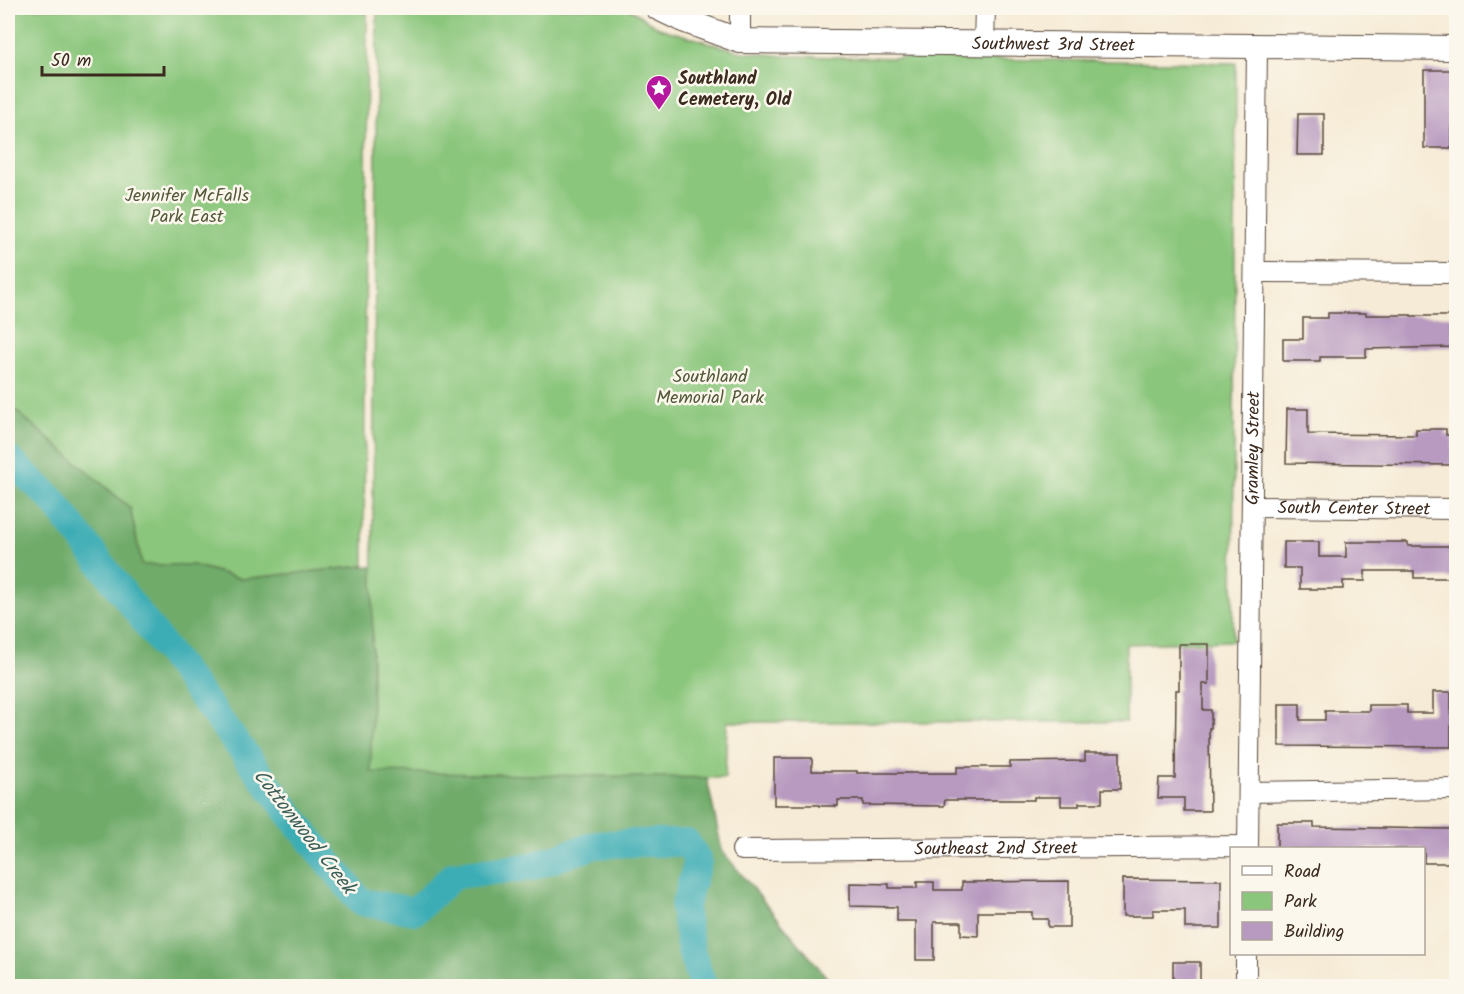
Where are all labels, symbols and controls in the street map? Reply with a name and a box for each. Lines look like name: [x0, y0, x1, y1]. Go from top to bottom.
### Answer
street label: Southwest 3rd Street: [972, 30, 1136, 61]
scale bar: [42, 39, 164, 77]
text: 50 m: [51, 47, 91, 76]
place label: Southland Cemetery, Old: [678, 65, 792, 115]
place icon: Southland Cemetery, Old: [644, 73, 674, 111]
park label: Jennifer McFalls Park East: [125, 182, 250, 232]
park label: Southland Memorial Park: [656, 363, 764, 413]
street label: Gramley Street: [1239, 390, 1269, 505]
street label: South Center Street: [1277, 494, 1432, 525]
water label: Cottonwood Creek: [244, 763, 364, 904]
street label: Southeast 2nd Street: [914, 834, 1079, 865]
legend: [1230, 847, 1425, 955]
text: Road: [1284, 858, 1321, 887]
text: Park: [1284, 888, 1317, 917]
text: Building: [1284, 918, 1344, 947]

